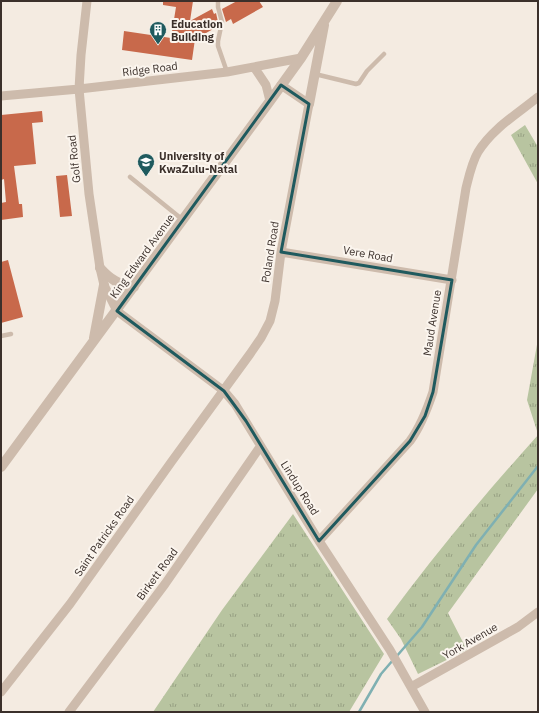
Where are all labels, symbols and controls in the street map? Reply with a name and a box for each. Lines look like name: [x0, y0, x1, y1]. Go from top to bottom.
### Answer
place label: Education Building: [171, 17, 223, 44]
building icon: Education Building: [148, 20, 168, 45]
street label: Ridge Road: [121, 59, 179, 79]
street label: Golf Road: [65, 134, 83, 184]
place label: University of KwaZulu-Natal: [159, 149, 238, 176]
school or university icon: University of KwaZulu-Natal: [136, 152, 156, 177]
street label: King Edward Avenue: [107, 211, 177, 301]
street label: Poland Road: [258, 220, 282, 284]
street label: Vere Road: [342, 243, 394, 265]
street label: Maud Avenue: [420, 289, 444, 357]
street label: Lindup Road: [278, 458, 322, 518]
street label: Saint Patricks Road: [71, 493, 137, 579]
street label: Birkett Road: [133, 545, 181, 603]
street label: York Avenue: [440, 620, 500, 662]

